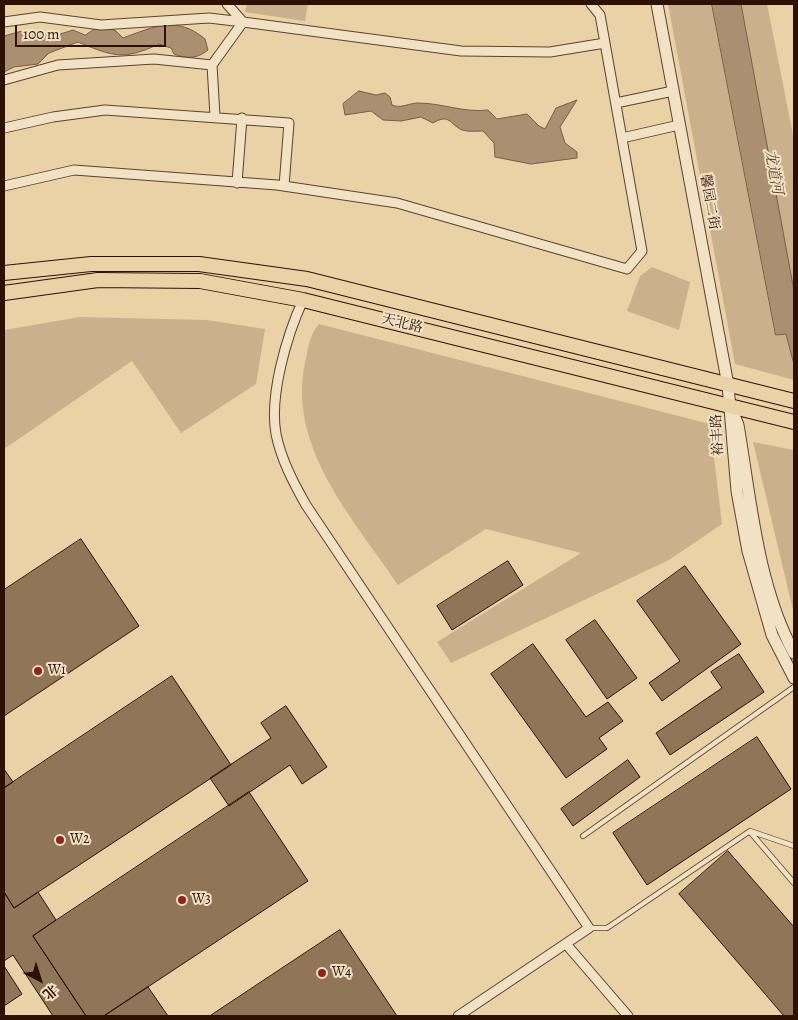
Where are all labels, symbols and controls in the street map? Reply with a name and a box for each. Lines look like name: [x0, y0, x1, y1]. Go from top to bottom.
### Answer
scale bar: [18, 15, 169, 47]
text: 100 m: [23, 24, 60, 44]
water label: 龙道河: [760, 148, 786, 196]
street label: 馨园二街: [696, 173, 722, 231]
street label: 天北路: [380, 311, 424, 337]
street label: 裕丰路: [709, 414, 727, 456]
place label: W1: [48, 663, 66, 679]
marker: W1: [32, 665, 44, 677]
place label: W2: [70, 832, 90, 848]
marker: W2: [54, 834, 66, 846]
place label: W3: [192, 892, 211, 908]
marker: W3: [176, 894, 188, 906]
north arrow: [15, 955, 65, 1005]
place label: W4: [332, 965, 351, 981]
marker: W4: [316, 967, 328, 979]
text: 北: [38, 980, 61, 1004]

